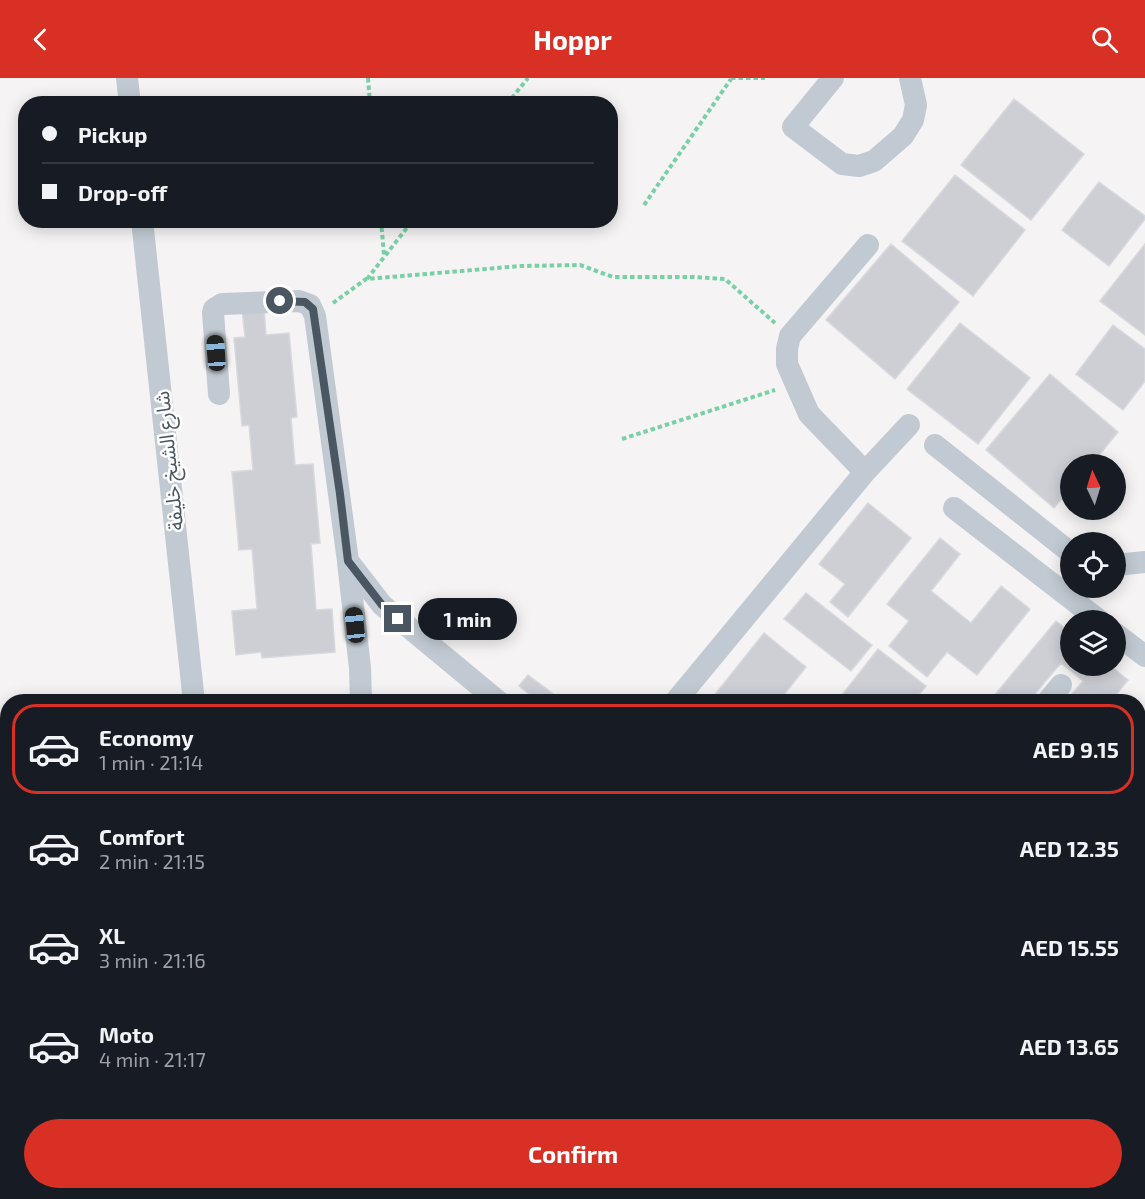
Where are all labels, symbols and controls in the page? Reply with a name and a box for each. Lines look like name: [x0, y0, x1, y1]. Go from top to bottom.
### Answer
icon: back: [24, 23, 57, 56]
text: Hoppr: [533, 23, 612, 55]
icon: search: [1088, 23, 1121, 56]
text: Pickup: [78, 121, 147, 147]
text: Drop-off: [78, 179, 167, 205]
route start: [266, 287, 293, 314]
car: [206, 334, 226, 372]
street label: شارع الشيخ خليفة: [149, 390, 191, 532]
north arrow: [1060, 454, 1126, 520]
map controls: [1060, 454, 1126, 676]
button: locate: [1060, 532, 1126, 598]
callout: 1 min: [419, 598, 518, 640]
route end: [384, 605, 411, 632]
car: [344, 606, 366, 644]
text: 1 min: [443, 607, 492, 631]
button: layers: [1060, 610, 1126, 676]
icon: car: [27, 722, 81, 776]
text: Economy: [99, 724, 194, 750]
text: AED 9.15: [1033, 736, 1119, 762]
text: 1 min · 21:14: [99, 750, 203, 774]
icon: car: [27, 821, 81, 875]
text: Comfort: [99, 823, 184, 849]
text: AED 12.35: [1020, 835, 1119, 861]
text: 2 min · 21:15: [99, 849, 205, 873]
icon: car: [27, 920, 81, 974]
text: XL: [99, 922, 125, 948]
text: AED 15.55: [1021, 934, 1119, 960]
text: 3 min · 21:16: [99, 948, 206, 972]
icon: car: [27, 1019, 81, 1073]
text: Moto: [99, 1021, 154, 1047]
text: AED 13.65: [1020, 1033, 1119, 1059]
text: 4 min · 21:17: [99, 1047, 206, 1071]
button: Confirm: [24, 1119, 1122, 1188]

